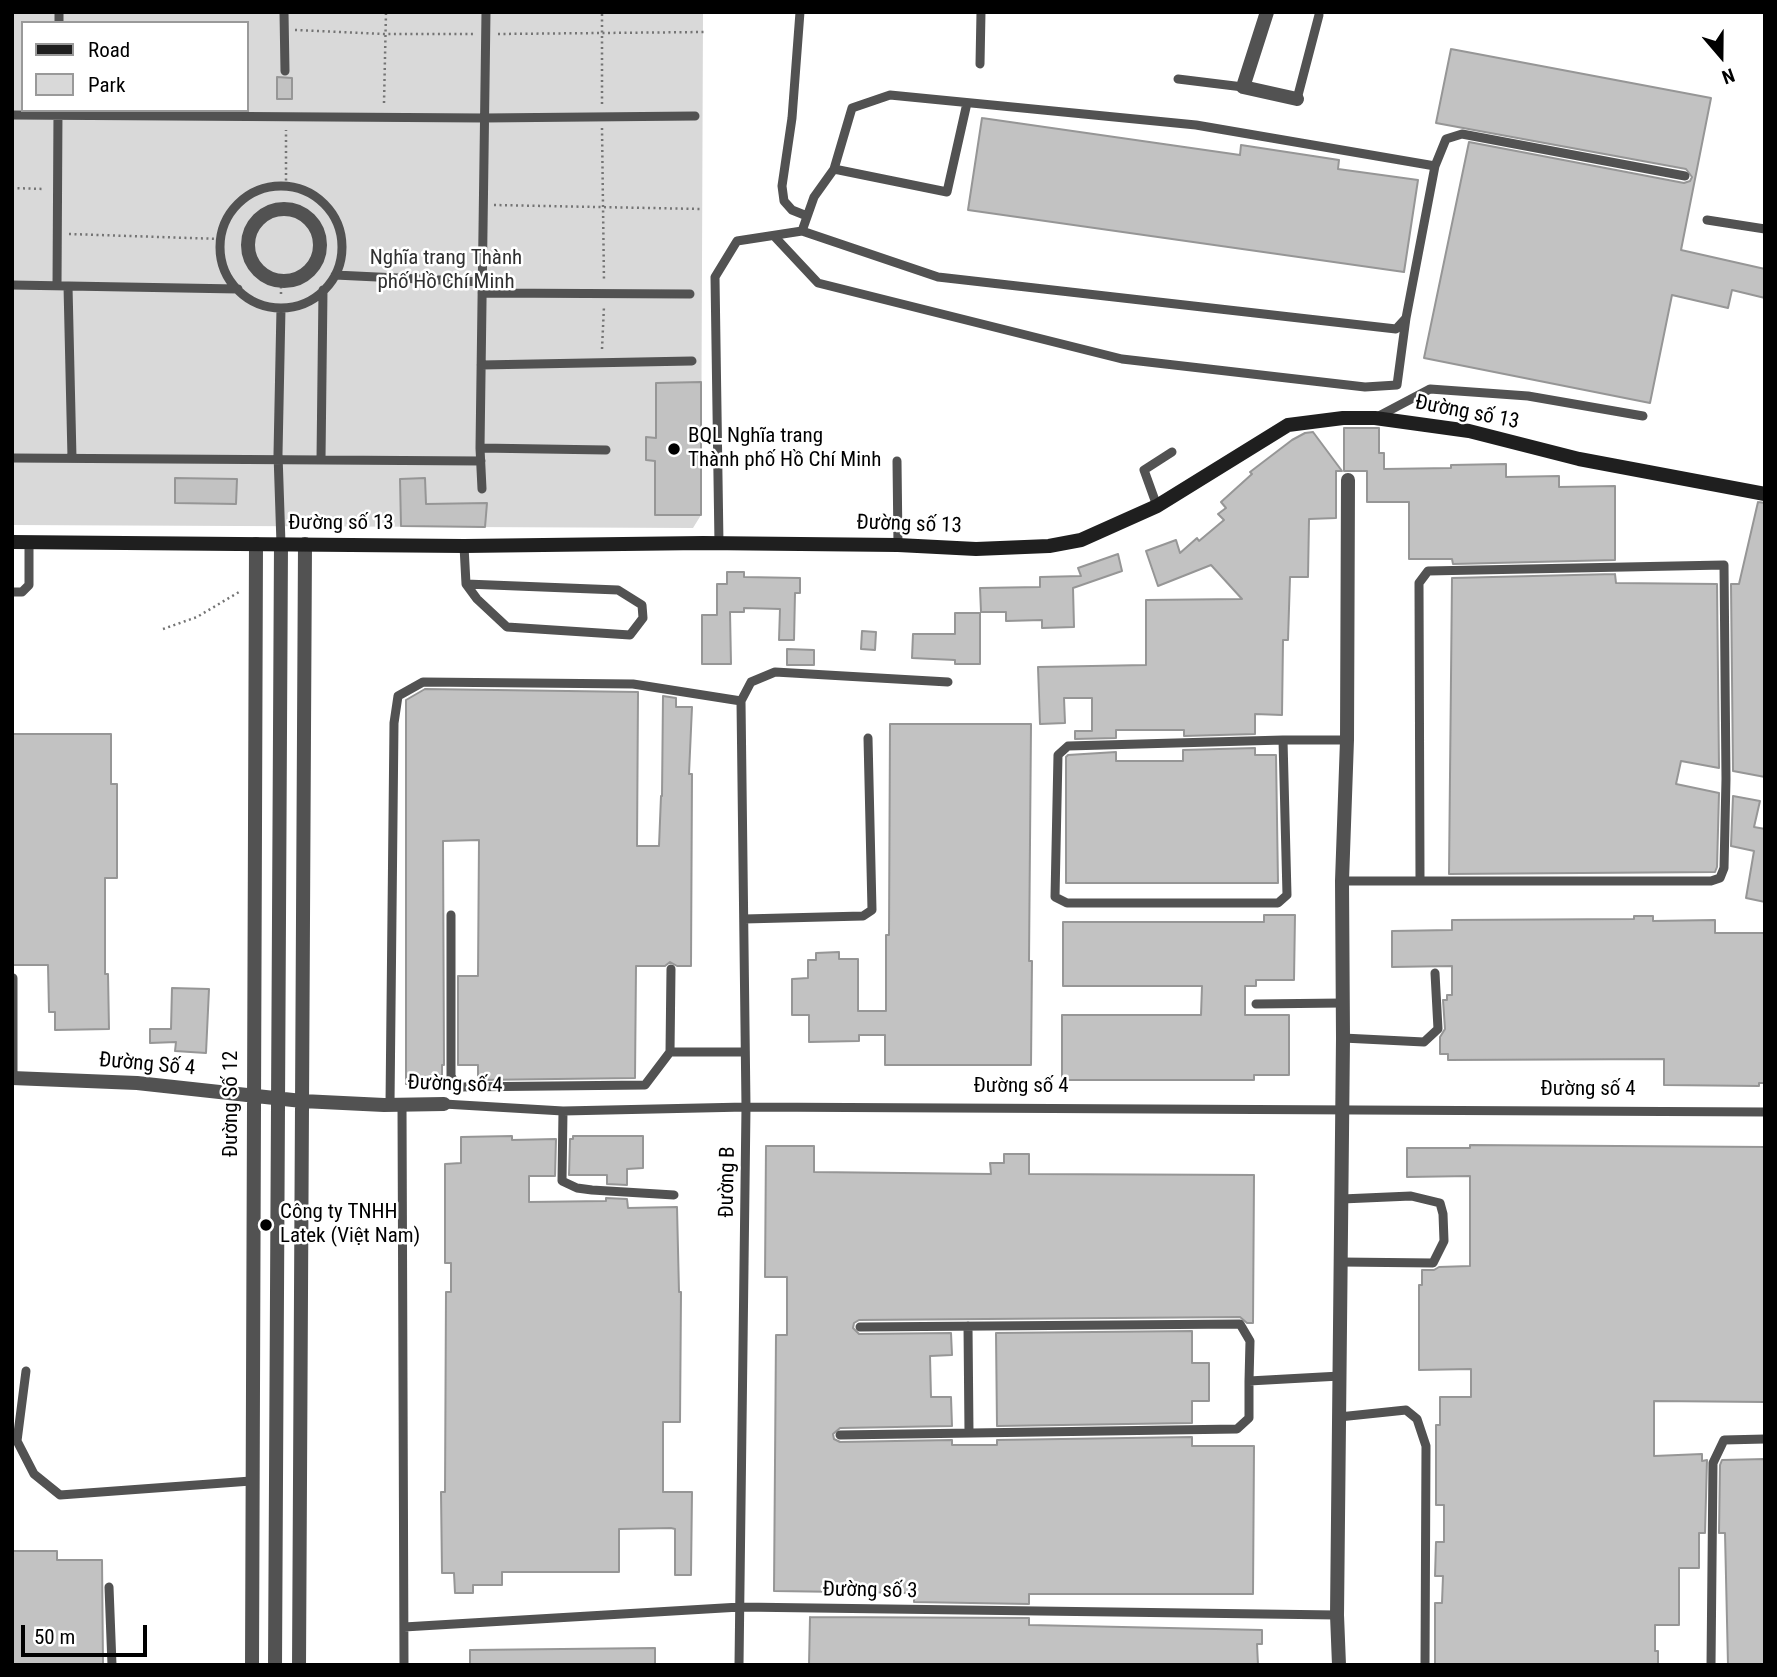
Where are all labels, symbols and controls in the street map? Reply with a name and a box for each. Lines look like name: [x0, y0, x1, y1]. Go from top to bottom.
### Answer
legend: [21, 21, 248, 112]
north arrow: [1686, 21, 1756, 91]
text: Road: [88, 38, 130, 62]
text: N: [1719, 63, 1738, 89]
text: Park: [88, 73, 125, 97]
park label: Nghĩa trang Thành phố Hồ Chí Minh: [370, 246, 522, 296]
street label: Đường số 13: [1413, 391, 1521, 435]
place label: BQL Nghĩa trang Thành phố Hồ Chí Minh: [688, 424, 881, 474]
marker: BQL Nghĩa trang Thành phố Hồ Chí Minh: [666, 441, 682, 457]
street label: Đường số 13: [288, 511, 394, 537]
street label: Đường số 13: [856, 511, 962, 539]
street label: Đường Số 4: [98, 1048, 196, 1082]
street label: Đường Số 12: [219, 1051, 245, 1157]
street label: Đường số 4: [407, 1071, 503, 1099]
street label: Đường số 4: [973, 1074, 1069, 1100]
street label: Đường số 4: [1540, 1077, 1636, 1103]
street label: Đường B: [715, 1146, 741, 1218]
place label: Công ty TNHH Latek (Việt Nam): [280, 1200, 420, 1250]
marker: Công ty TNHH Latek (Việt Nam): [258, 1217, 274, 1233]
street label: Đường số 3: [822, 1578, 918, 1604]
scale bar: [24, 1610, 150, 1654]
text: 50 m: [34, 1625, 75, 1649]

